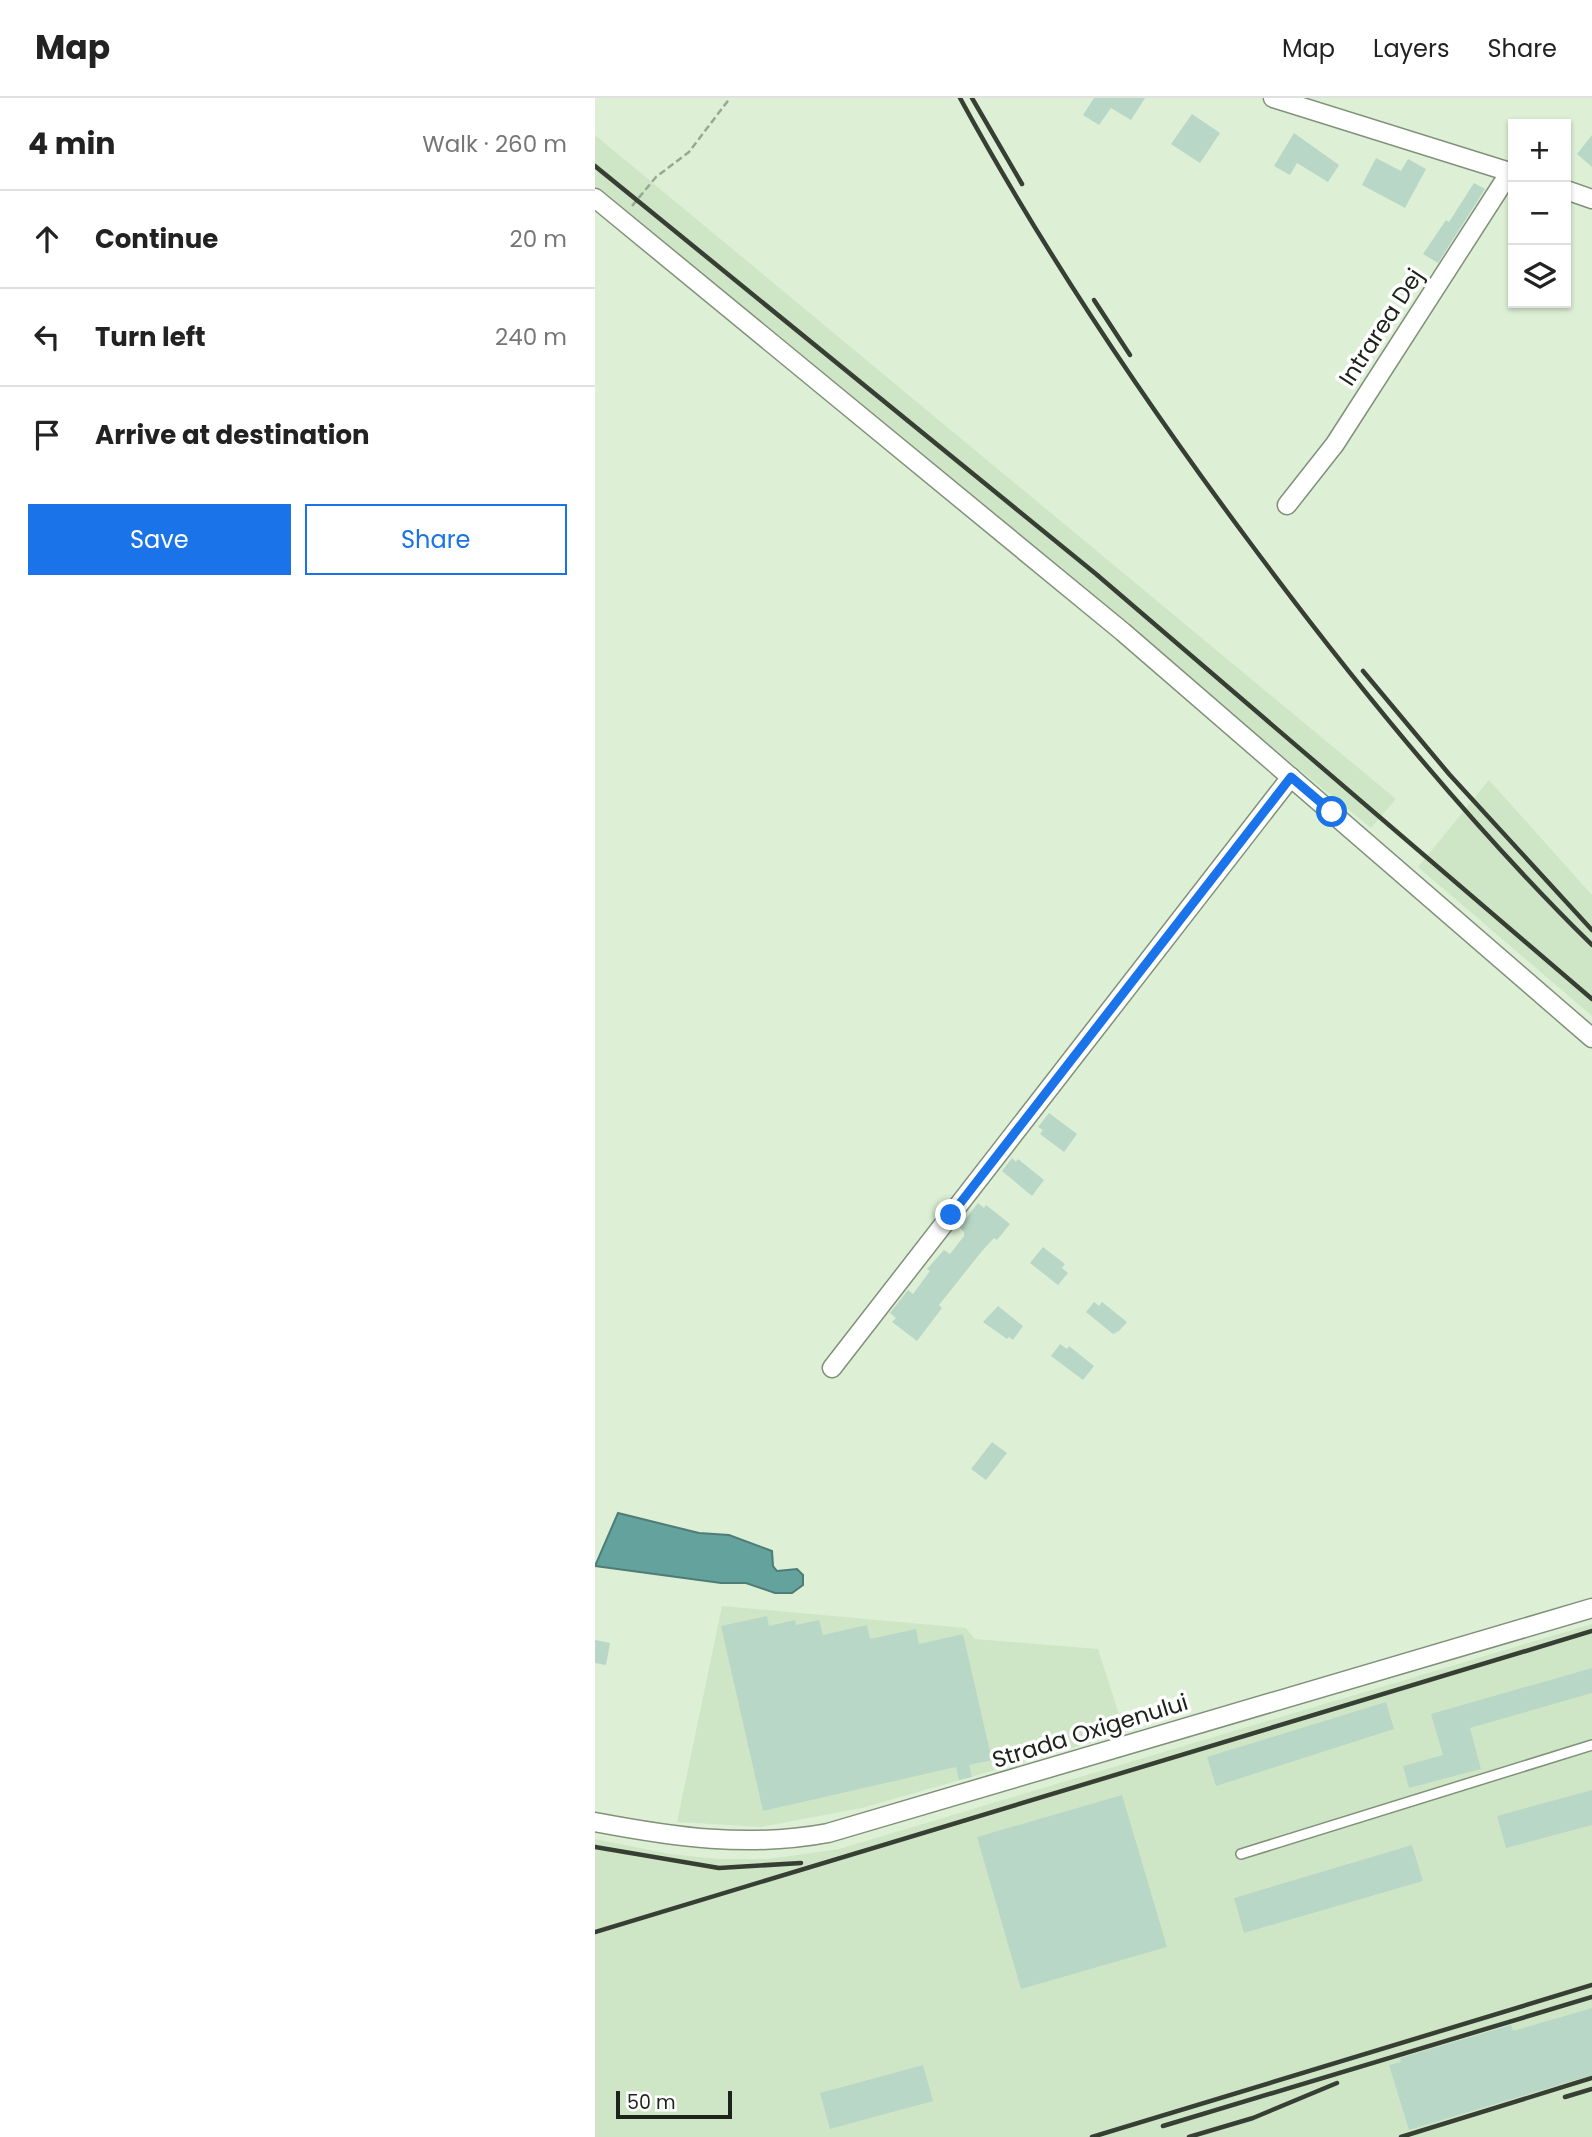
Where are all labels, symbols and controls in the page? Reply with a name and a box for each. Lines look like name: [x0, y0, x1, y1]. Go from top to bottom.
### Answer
text: Map: [35, 24, 110, 71]
text: Map: [1282, 32, 1335, 65]
text: Layers: [1373, 32, 1449, 65]
text: Share: [1487, 32, 1557, 65]
map controls: [1508, 119, 1571, 308]
button: +: [1508, 119, 1571, 182]
text: 4 min: [28, 122, 116, 165]
text: Walk · 260 m: [422, 128, 567, 160]
button: −: [1508, 182, 1571, 245]
icon: ahead: [28, 220, 66, 258]
text: Continue: [95, 221, 218, 257]
text: 20 m: [509, 223, 567, 255]
button: layers: [1508, 245, 1571, 308]
street label: Intrarea Dej: [1331, 262, 1431, 392]
icon: left: [28, 318, 66, 356]
text: Turn left: [95, 319, 206, 355]
text: 240 m: [495, 321, 567, 353]
icon: arrive: [28, 416, 66, 454]
text: Arrive at destination: [95, 417, 370, 453]
button: Save: [28, 504, 291, 575]
button: Share: [305, 504, 567, 575]
route start: [1316, 796, 1347, 827]
route end: [935, 1199, 966, 1230]
street label: Strada Oxigenului: [988, 1686, 1192, 1776]
scale bar: [616, 2088, 731, 2120]
text: 50 m: [627, 2089, 676, 2116]

